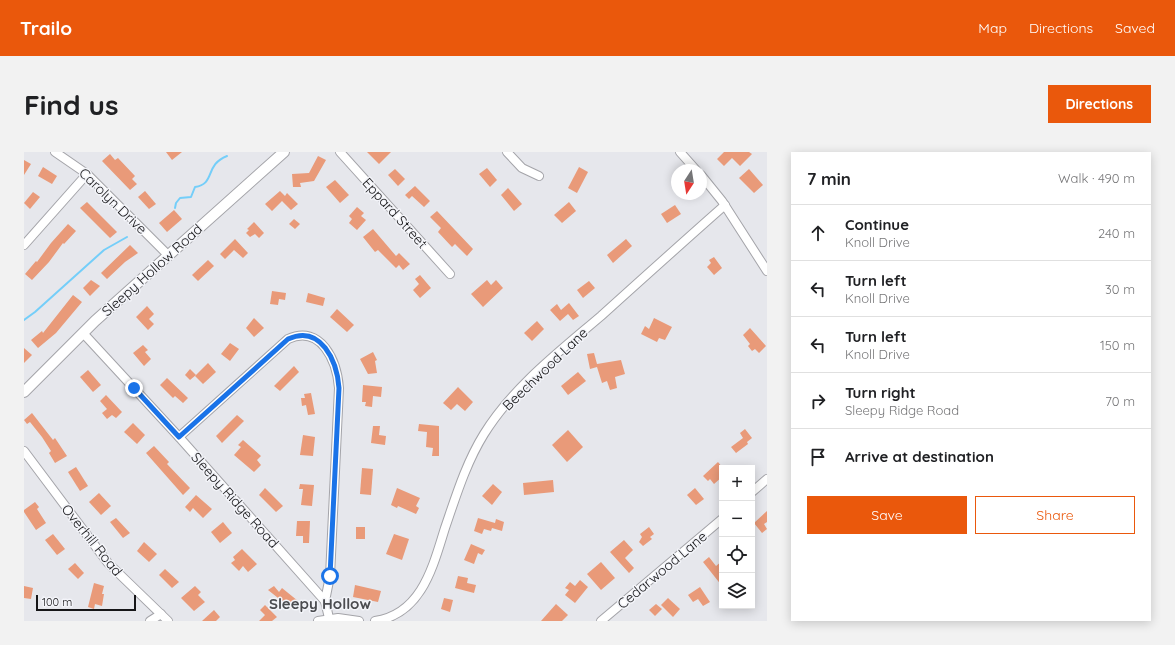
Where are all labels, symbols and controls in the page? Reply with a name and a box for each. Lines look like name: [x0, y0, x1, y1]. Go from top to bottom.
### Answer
text: Trailo: [20, 16, 72, 40]
text: Map: [978, 19, 1007, 37]
text: Directions: [1029, 19, 1093, 37]
text: Saved: [1115, 19, 1155, 37]
button: Directions: [1048, 85, 1151, 123]
text: Find us: [24, 87, 118, 122]
street label: Carolyn Drive: [75, 164, 151, 238]
north arrow: [671, 164, 707, 200]
text: 7 min: [807, 168, 851, 189]
text: Walk · 490 m: [1058, 170, 1135, 186]
street label: Eppard Street: [359, 174, 432, 252]
text: Continue: [845, 215, 909, 234]
street label: Sleepy Hollow Road: [98, 220, 206, 320]
icon: ahead: [807, 222, 829, 244]
text: 240 m: [1098, 225, 1135, 241]
text: Knoll Drive: [845, 234, 910, 250]
text: Turn left: [845, 271, 907, 290]
icon: left: [807, 278, 829, 300]
text: 30 m: [1105, 281, 1135, 297]
text: Knoll Drive: [845, 290, 910, 306]
street label: Beechwood Lane: [499, 324, 592, 414]
text: Turn left: [845, 327, 907, 346]
icon: left: [807, 334, 829, 356]
text: 150 m: [1100, 337, 1135, 353]
text: Knoll Drive: [845, 346, 910, 362]
route end: [125, 379, 143, 397]
text: Turn right: [845, 383, 916, 402]
icon: right: [807, 390, 829, 412]
text: 70 m: [1105, 393, 1135, 409]
text: Sleepy Ridge Road: [845, 402, 959, 418]
icon: arrive: [807, 446, 829, 468]
text: Arrive at destination: [845, 447, 994, 466]
street label: Sleepy Ridge Road: [187, 448, 283, 552]
map controls: [719, 465, 755, 609]
button: +: [719, 465, 755, 501]
button: Save: [807, 496, 967, 534]
button: Share: [975, 496, 1135, 534]
street label: Overhill Road: [58, 500, 126, 580]
button: −: [719, 501, 755, 537]
street label: Cedarwood Lane: [613, 527, 711, 613]
button: locate: [719, 537, 755, 573]
route start: [321, 567, 339, 585]
button: layers: [719, 573, 755, 609]
scale bar: [36, 593, 136, 612]
district label: Sleepy Hollow: [269, 594, 371, 613]
text: 100 m: [42, 595, 72, 609]

